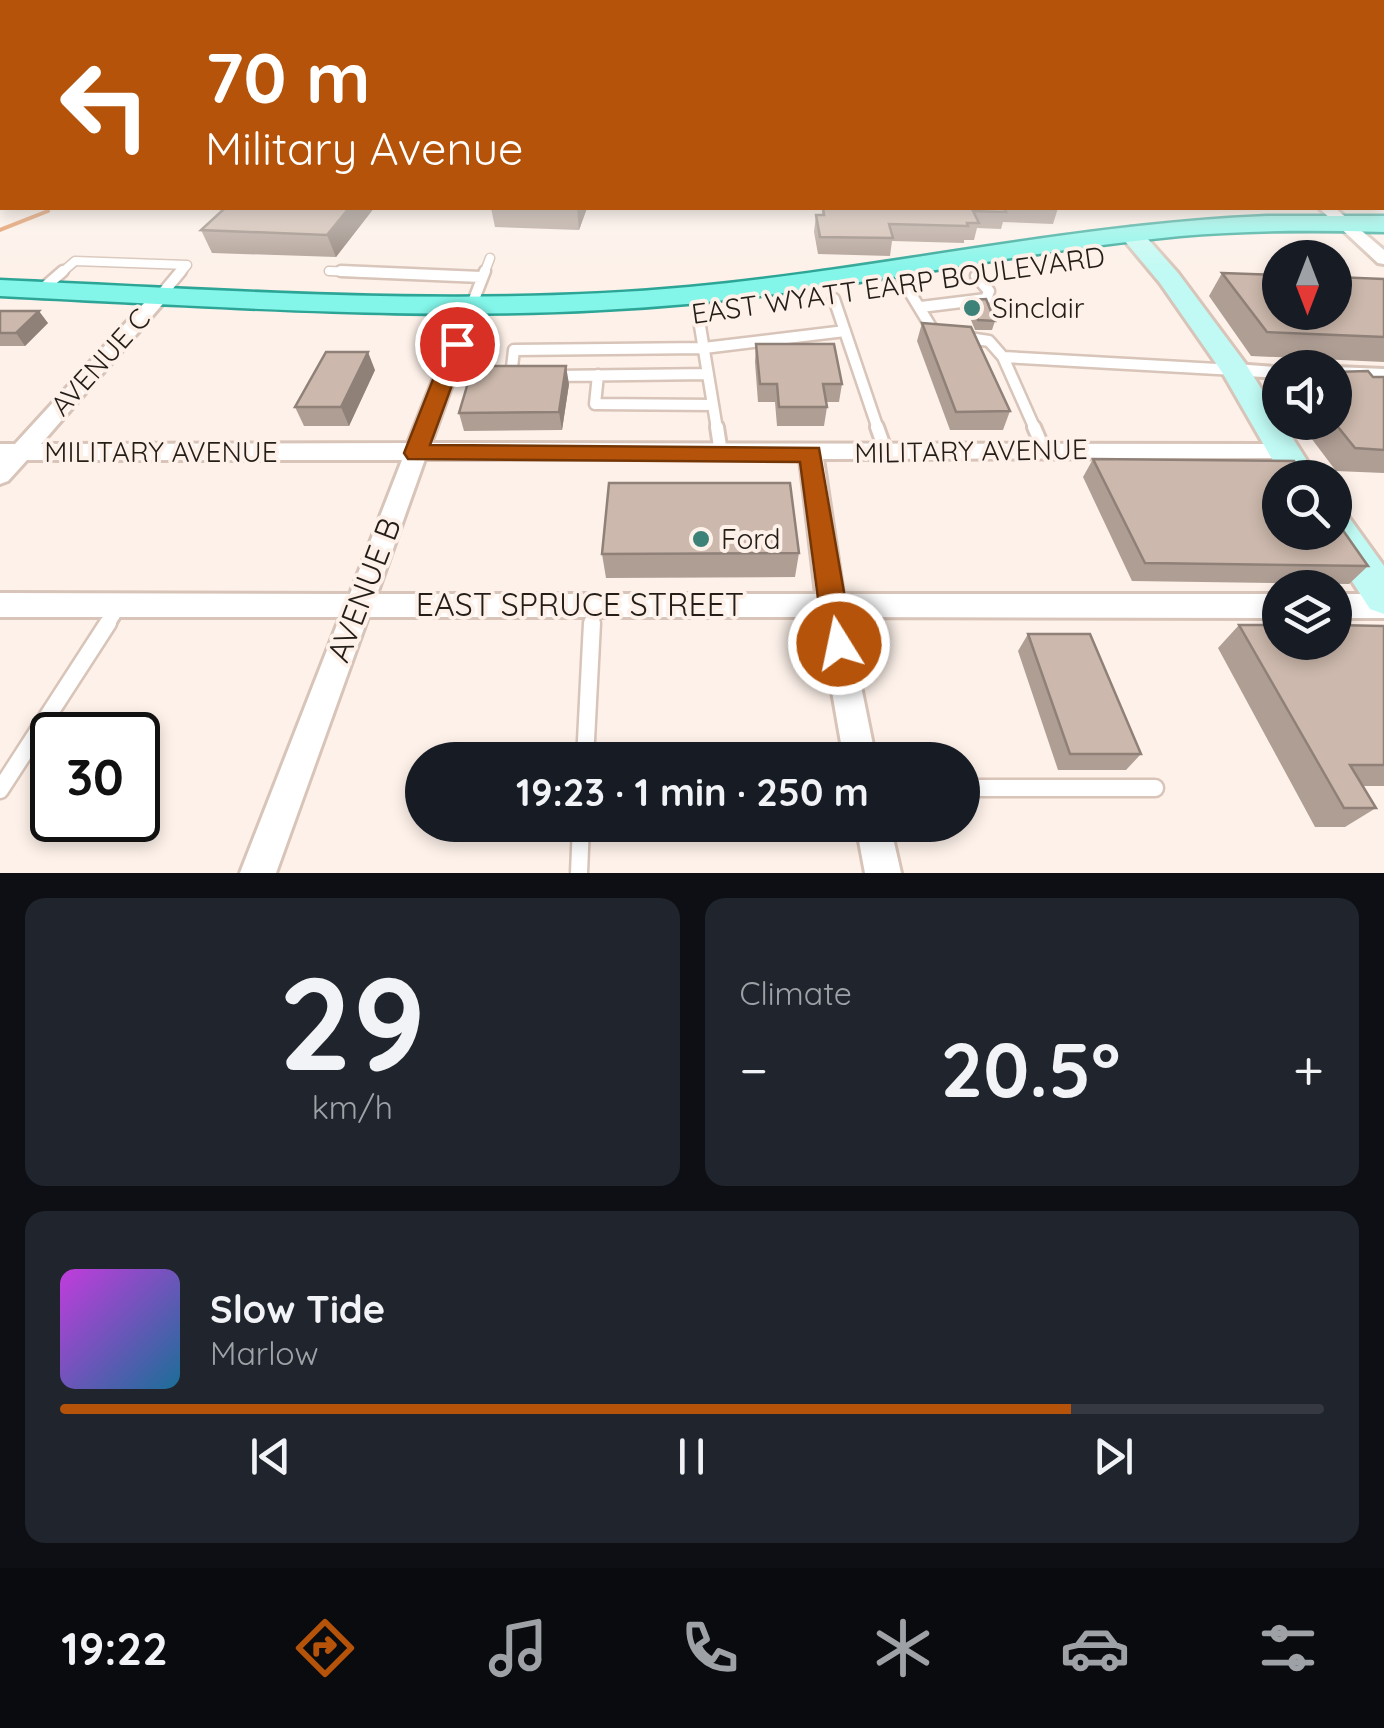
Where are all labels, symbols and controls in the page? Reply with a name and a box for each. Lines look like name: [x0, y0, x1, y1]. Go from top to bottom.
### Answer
text: 70 m: [205, 33, 371, 121]
icon: left: [40, 40, 170, 170]
text: Military Avenue: [205, 120, 523, 176]
street label: EAST WYATT EARP BOULEVARD: [689, 238, 1107, 331]
north arrow: [1262, 240, 1352, 330]
map controls: [1262, 240, 1352, 660]
place label: Sinclair: [992, 290, 1085, 325]
marker: Sinclair: [961, 297, 983, 319]
street label: AVENUE C: [42, 301, 157, 423]
pin: [415, 302, 500, 387]
icon: arrive: [430, 317, 485, 372]
button: sound: [1262, 350, 1352, 440]
street label: MILITARY AVENUE: [854, 431, 1088, 470]
street label: MILITARY AVENUE: [44, 434, 278, 469]
button: search: [1262, 460, 1352, 550]
street label: AVENUE B: [317, 512, 409, 667]
place label: Ford: [721, 521, 780, 556]
marker: Ford: [690, 528, 712, 550]
button: layers: [1262, 570, 1352, 660]
street label: EAST SPRUCE STREET: [416, 584, 744, 624]
position arrow: [787, 592, 891, 696]
speed limit sign: 30: [30, 712, 160, 842]
text: 19:23 · 1 min · 250 m: [516, 768, 869, 816]
text: 29: [278, 940, 426, 1103]
text: Climate: [740, 973, 852, 1013]
text: 20.5°: [941, 1022, 1121, 1116]
text: −: [740, 1035, 768, 1104]
text: +: [1293, 1035, 1324, 1104]
text: km/h: [312, 1087, 393, 1127]
text: Slow Tide: [210, 1285, 385, 1333]
text: Marlow: [210, 1333, 319, 1373]
icon: previous: [243, 1429, 298, 1484]
icon: pause: [664, 1429, 719, 1484]
icon: next: [1086, 1429, 1141, 1484]
icon: directions: [290, 1613, 360, 1683]
icon: music: [483, 1613, 553, 1683]
icon: phone: [675, 1613, 745, 1683]
icon: climate: [868, 1613, 938, 1683]
icon: car: [1060, 1613, 1130, 1683]
icon: filters: [1253, 1613, 1323, 1683]
text: 19:22: [61, 1620, 168, 1676]

